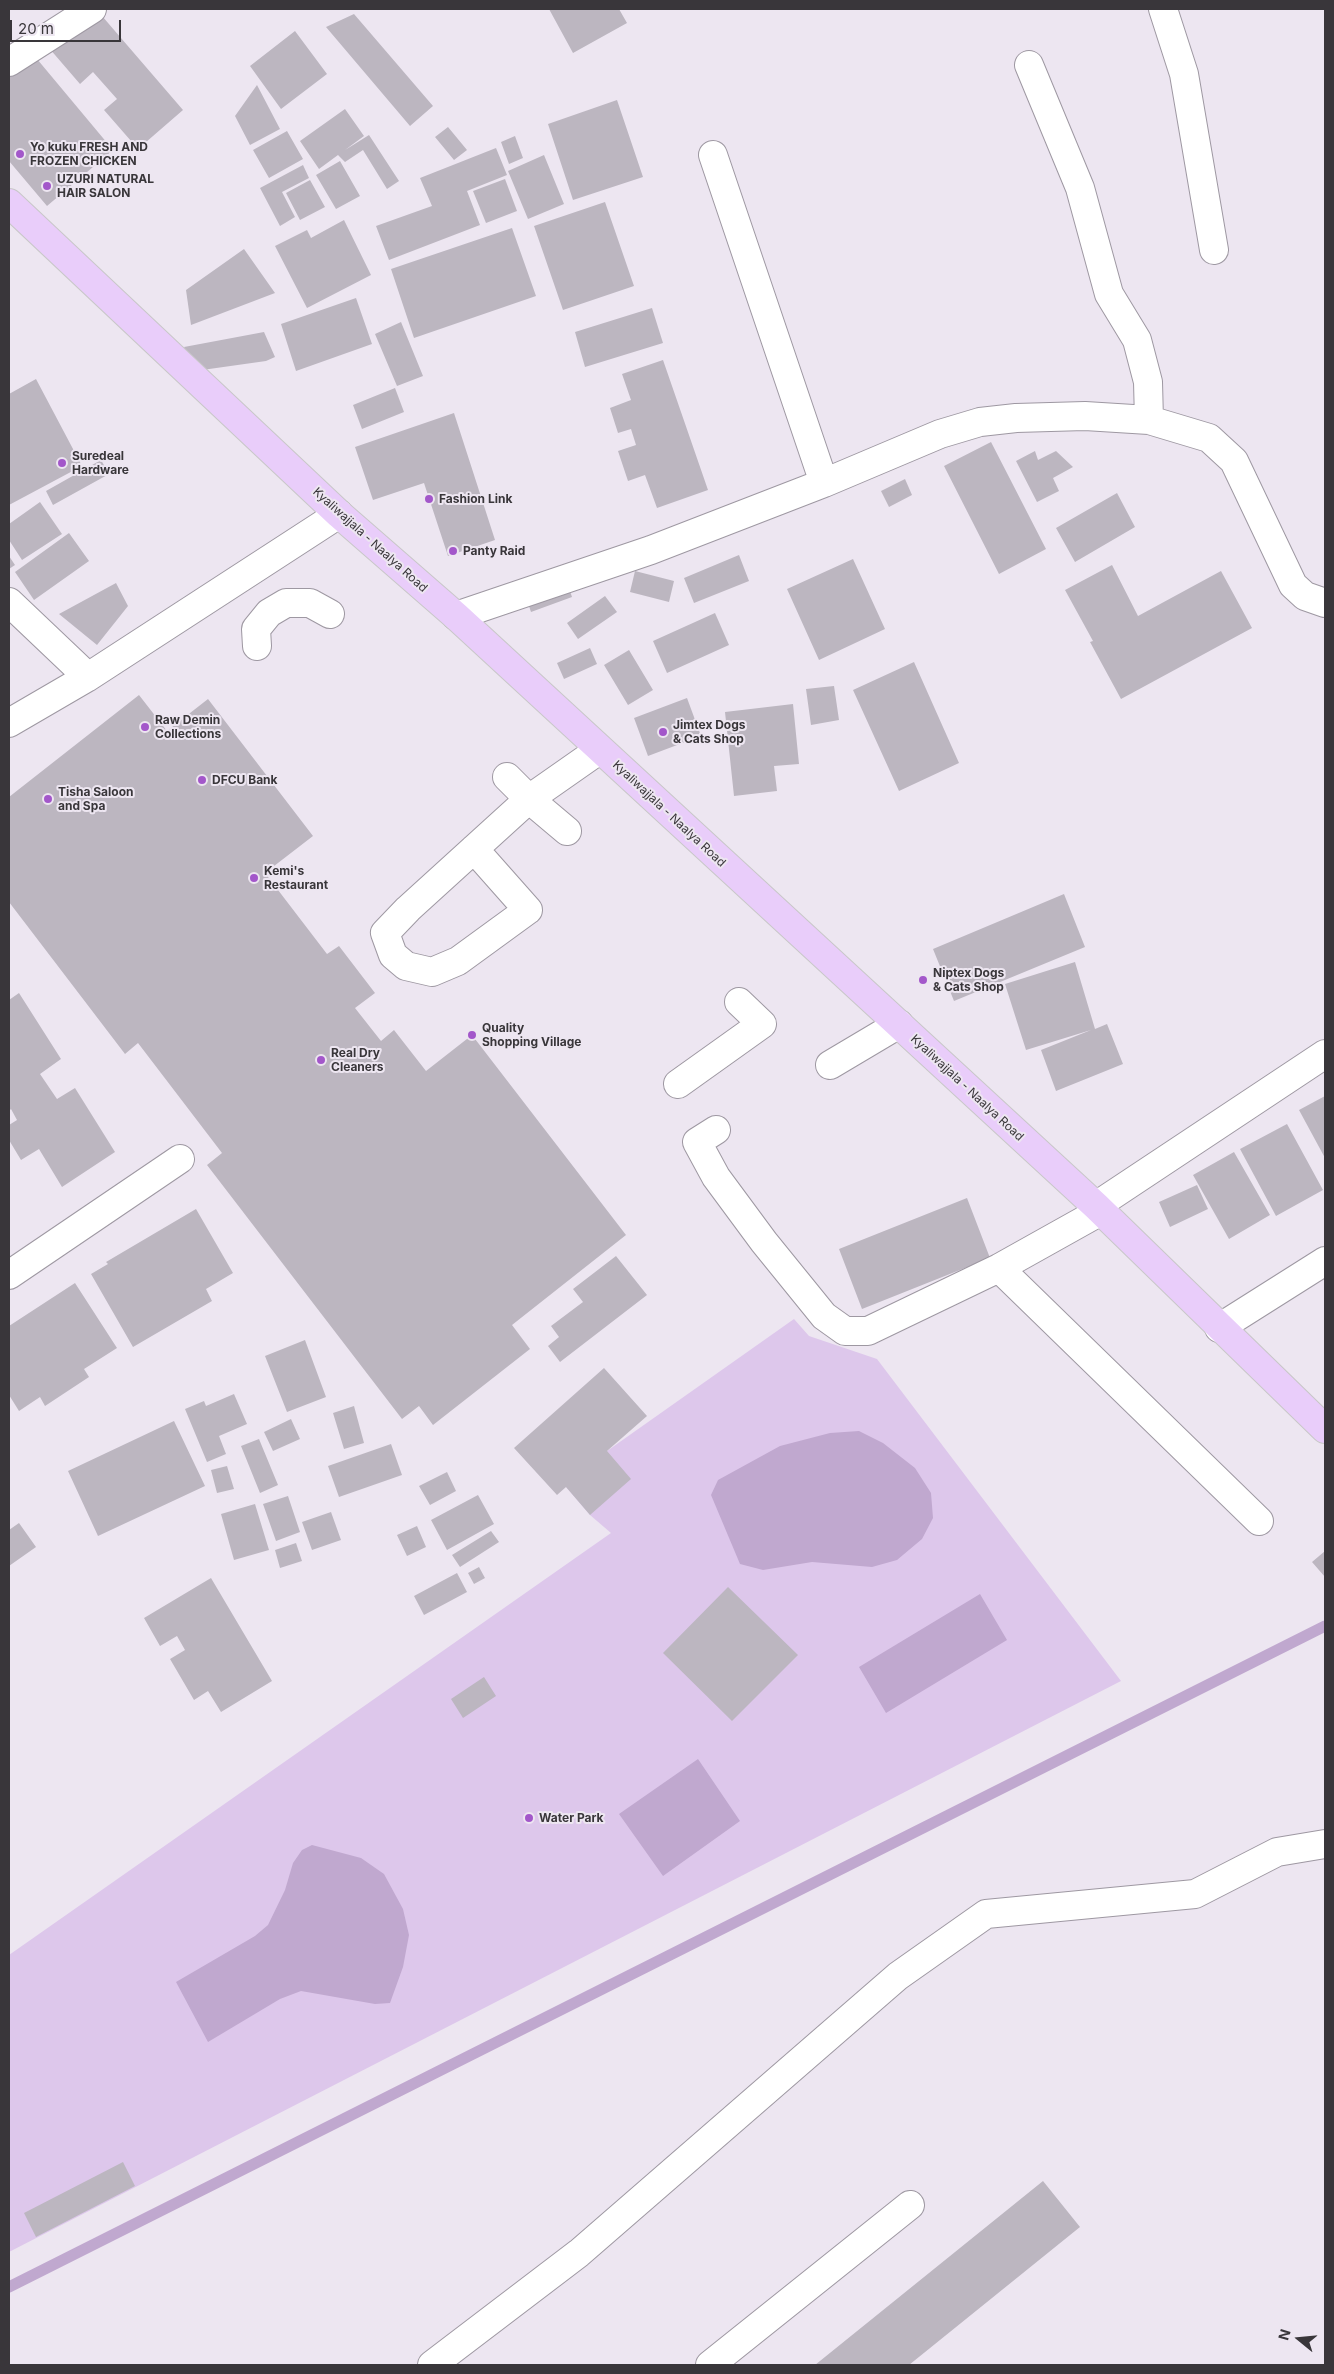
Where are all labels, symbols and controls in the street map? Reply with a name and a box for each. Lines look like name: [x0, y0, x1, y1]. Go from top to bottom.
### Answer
scale bar: [12, 10, 124, 42]
text: 20 m: [18, 19, 54, 38]
place label: Yo kuku FRESH AND FROZEN CHICKEN: [30, 140, 148, 168]
marker: Yo kuku FRESH AND FROZEN CHICKEN: [14, 148, 26, 160]
place label: UZURI NATURAL HAIR SALON: [57, 172, 154, 200]
marker: UZURI NATURAL HAIR SALON: [41, 180, 53, 192]
place label: Suredeal Hardware: [72, 449, 129, 477]
marker: Suredeal Hardware: [56, 457, 68, 469]
street label: Kyaliwajjala - Naalya Road: [310, 485, 430, 595]
place label: Fashion Link: [439, 492, 512, 506]
marker: Fashion Link: [423, 493, 435, 505]
place label: Panty Raid: [463, 544, 525, 558]
marker: Panty Raid: [447, 545, 459, 557]
place label: Raw Demin Collections: [155, 713, 221, 741]
place label: Jimtex Dogs & Cats Shop: [673, 718, 746, 746]
marker: Raw Demin Collections: [139, 721, 151, 733]
marker: Jimtex Dogs & Cats Shop: [657, 726, 669, 738]
street label: Kyaliwajjala - Naalya Road: [610, 758, 728, 870]
place label: DFCU Bank: [212, 773, 278, 787]
marker: DFCU Bank: [196, 774, 208, 786]
place label: Tisha Saloon and Spa: [58, 785, 134, 813]
marker: Tisha Saloon and Spa: [42, 793, 54, 805]
place label: Kemi's Restaurant: [264, 864, 328, 892]
marker: Kemi's Restaurant: [248, 872, 260, 884]
place label: Niptex Dogs & Cats Shop: [933, 966, 1004, 994]
marker: Niptex Dogs & Cats Shop: [917, 974, 929, 986]
place label: Quality Shopping Village: [482, 1021, 581, 1049]
marker: Quality Shopping Village: [466, 1029, 478, 1041]
street label: Kyaliwajjala - Naalya Road: [908, 1032, 1026, 1144]
place label: Real Dry Cleaners: [331, 1046, 384, 1074]
marker: Real Dry Cleaners: [315, 1054, 327, 1066]
place label: Water Park: [539, 1811, 604, 1825]
marker: Water Park: [523, 1812, 535, 1824]
north arrow: [1274, 2314, 1324, 2364]
text: N: [1274, 2327, 1294, 2342]

